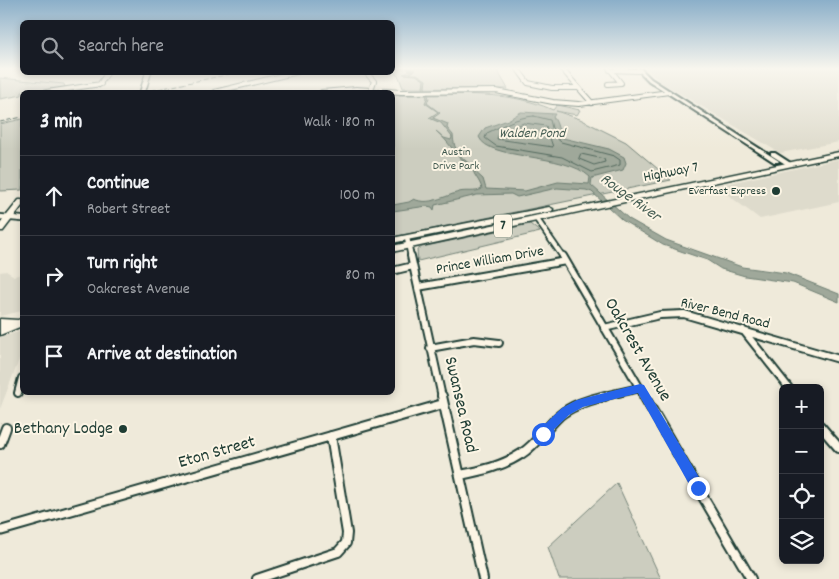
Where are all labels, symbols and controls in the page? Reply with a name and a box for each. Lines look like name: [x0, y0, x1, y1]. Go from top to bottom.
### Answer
search box: [20, 20, 395, 75]
icon: search: [38, 34, 66, 62]
text: Search here: [78, 34, 164, 61]
text: 3 min: [40, 108, 82, 138]
text: Walk · 180 m: [304, 111, 375, 134]
water label: Walden Pond: [499, 124, 567, 144]
park label: Austin Drive Park: [433, 144, 479, 175]
street label: Highway 7: [641, 157, 701, 189]
water label: Rouge River: [595, 168, 667, 229]
text: Continue: [87, 171, 149, 198]
icon: ahead: [40, 182, 68, 210]
place label: Everfast Express: [688, 183, 766, 200]
text: 100 m: [339, 184, 375, 207]
marker: Everfast Express: [770, 185, 782, 197]
text: Robert Street: [87, 198, 170, 221]
road number: 7: [494, 215, 512, 238]
street label: Prince William Drive: [434, 241, 546, 281]
text: Turn right: [87, 251, 158, 278]
icon: right: [40, 262, 68, 290]
text: 80 m: [345, 264, 375, 287]
text: Oakcrest Avenue: [87, 278, 190, 301]
street label: River Bend Road: [678, 292, 772, 336]
street label: Oakcrest Avenue: [597, 294, 677, 406]
icon: arrive: [40, 342, 68, 370]
text: Arrive at destination: [87, 342, 237, 369]
street label: Swansea Road: [437, 354, 483, 456]
map controls: [779, 384, 824, 564]
button: +: [779, 384, 824, 429]
place label: Bethany Lodge: [14, 417, 113, 442]
marker: Bethany Lodge: [117, 423, 129, 435]
route start: [532, 423, 555, 446]
button: −: [779, 429, 824, 474]
street label: Eton Street: [176, 430, 259, 476]
button: locate: [779, 474, 824, 519]
route end: [687, 477, 710, 500]
button: layers: [779, 519, 824, 564]

